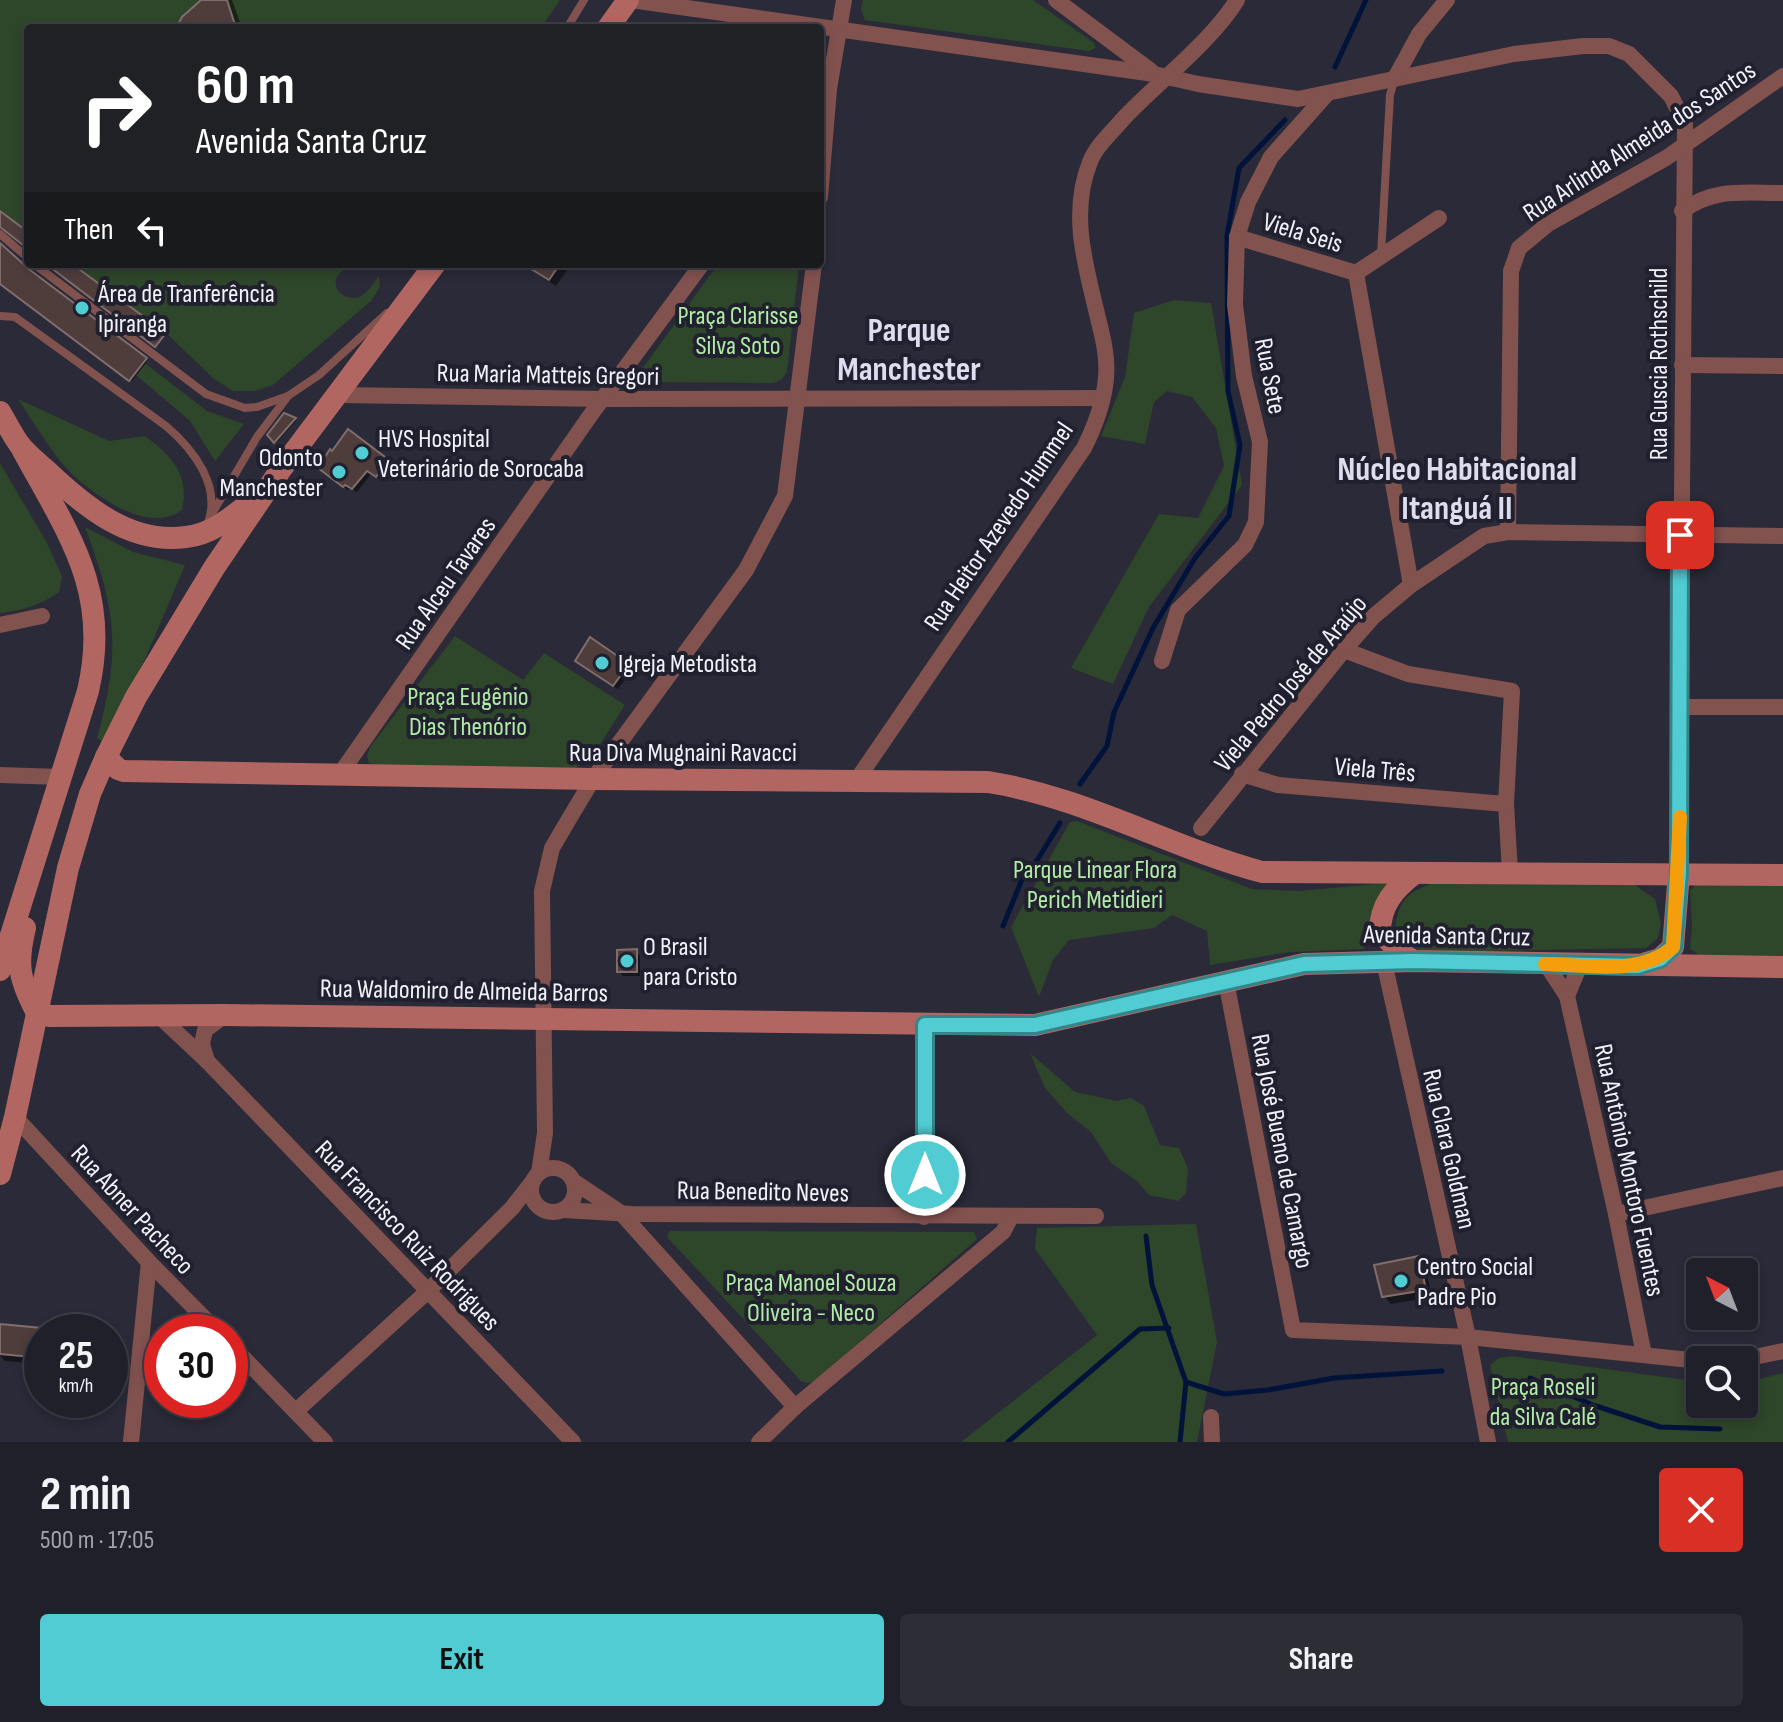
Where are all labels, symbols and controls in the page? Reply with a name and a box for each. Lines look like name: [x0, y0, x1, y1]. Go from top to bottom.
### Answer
text: 60 m: [196, 53, 295, 120]
street label: Rua Arlinda Almeida dos Santos: [1518, 55, 1762, 229]
icon: right: [64, 56, 168, 160]
text: Avenida Santa Cruz: [196, 121, 427, 164]
street label: Viela Seis: [1259, 207, 1346, 260]
icon: left: [130, 208, 174, 252]
text: Then: [64, 212, 114, 248]
street label: Rua Guscia Rothschild: [1644, 268, 1675, 460]
place label: Área de Tranferência Ipiranga: [97, 279, 275, 340]
marker: Área de Tranferência Ipiranga: [73, 299, 91, 317]
park label: Praça Clarisse Silva Soto: [678, 301, 798, 362]
district label: Parque Manchester: [837, 310, 981, 390]
street label: Rua Sete: [1247, 336, 1292, 417]
street label: Rua Maria Matteis Gregori: [436, 358, 660, 393]
street label: Rua Heitor Azevedo Hummel: [918, 417, 1081, 637]
place label: HVS Hospital Veterinário de Sorocaba: [378, 424, 584, 485]
place label: Odonto Manchester: [219, 443, 324, 504]
marker: HVS Hospital Veterinário de Sorocaba: [353, 444, 371, 462]
district label: Núcleo Habitacional Itanguá II: [1337, 449, 1577, 529]
marker: Odonto Manchester: [330, 463, 348, 481]
pin: [1646, 501, 1714, 569]
street label: Rua Alceu Tavares: [389, 512, 503, 656]
icon: arrive: [1658, 513, 1702, 557]
street label: Viela Pedro José de Araújo: [1208, 589, 1374, 778]
place label: Igreja Metodista: [618, 649, 757, 680]
marker: Igreja Metodista: [593, 654, 611, 672]
park label: Praça Eugênio Dias Thenório: [407, 682, 529, 743]
street label: Rua Diva Mugnaini Ravacci: [569, 738, 797, 769]
street label: Viela Três: [1333, 752, 1417, 789]
park label: Parque Linear Flora Perich Metidieri: [1013, 855, 1177, 916]
street label: Avenida Santa Cruz: [1362, 920, 1531, 953]
place label: O Brasil para Cristo: [643, 932, 738, 993]
marker: O Brasil para Cristo: [618, 952, 636, 970]
street label: Rua Waldomiro de Almeida Barros: [320, 973, 608, 1010]
street label: Rua José Bueno de Camargo: [1244, 1031, 1319, 1271]
street label: Rua Antônio Montoro Fuentes: [1587, 1041, 1670, 1299]
street label: Rua Clara Goldman: [1415, 1066, 1482, 1232]
position arrow: [883, 1133, 967, 1217]
street label: Rua Francisco Ruiz Rodrigues: [308, 1134, 506, 1338]
street label: Rua Abner Pacheco: [64, 1139, 200, 1281]
street label: Rua Benedito Neves: [677, 1176, 849, 1209]
place label: Centro Social Padre Pio: [1417, 1252, 1533, 1313]
north arrow: [1686, 1258, 1758, 1330]
map controls: [1686, 1258, 1758, 1418]
park label: Praça Manoel Souza Oliveira - Neco: [725, 1268, 897, 1329]
marker: Centro Social Padre Pio: [1392, 1272, 1410, 1290]
speed limit sign: 30: [144, 1314, 248, 1418]
text: 25: [58, 1332, 94, 1380]
button: search: [1686, 1346, 1758, 1418]
park label: Praça Roseli da Silva Calé: [1489, 1372, 1597, 1433]
text: km/h: [59, 1374, 93, 1398]
text: 2 min: [40, 1466, 131, 1523]
button: close: [1659, 1468, 1743, 1552]
text: 500 m · 17:05: [40, 1525, 154, 1556]
button: Exit: [40, 1614, 884, 1706]
button: Share: [900, 1614, 1743, 1706]

